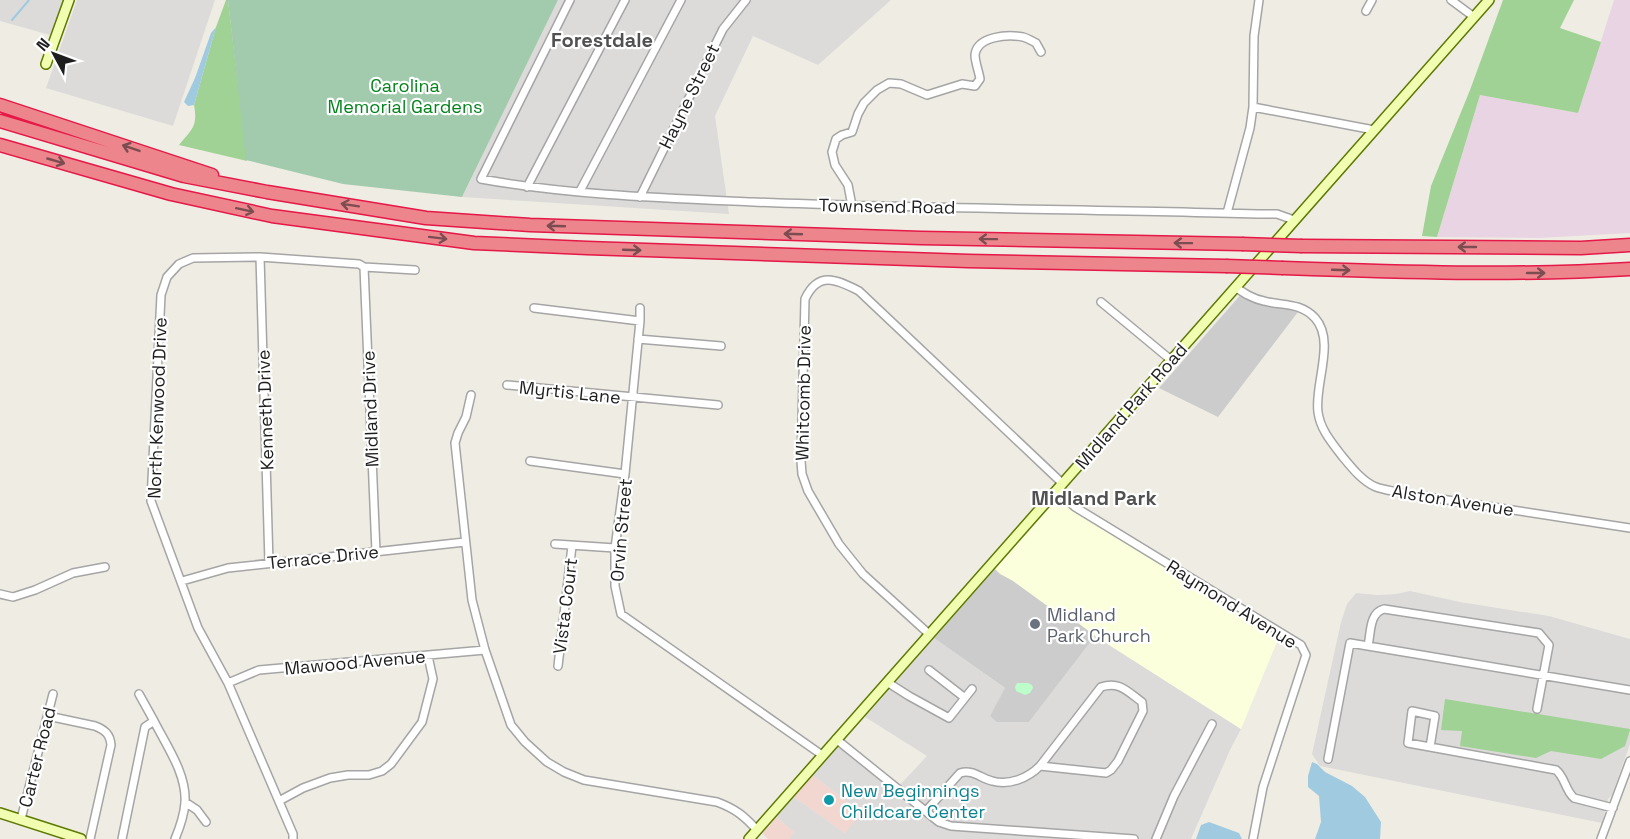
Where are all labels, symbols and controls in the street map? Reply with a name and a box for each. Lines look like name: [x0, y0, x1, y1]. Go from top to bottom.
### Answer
north arrow: [24, 24, 84, 84]
district label: Forestdale: [551, 27, 653, 53]
text: N: [32, 34, 55, 55]
street label: Hayne Street: [654, 40, 724, 152]
park label: Carolina Memorial Gardens: [328, 74, 482, 118]
one-way arrow: [123, 142, 141, 153]
one-way arrow: [46, 156, 65, 167]
street label: Townsend Road: [818, 193, 956, 219]
one-way arrow: [340, 200, 360, 211]
one-way arrow: [235, 205, 254, 216]
one-way arrow: [547, 220, 567, 232]
one-way arrow: [784, 228, 804, 239]
one-way arrow: [427, 233, 447, 244]
one-way arrow: [979, 233, 999, 245]
one-way arrow: [1174, 237, 1194, 249]
one-way arrow: [1457, 241, 1477, 253]
one-way arrow: [622, 244, 642, 256]
one-way arrow: [1331, 264, 1351, 275]
one-way arrow: [1526, 267, 1546, 279]
street label: North Kenwood Drive: [142, 317, 172, 499]
street label: Whitcomb Drive: [790, 325, 816, 461]
street label: Midland Park Road: [1070, 338, 1192, 474]
street label: Kenneth Drive: [251, 349, 279, 471]
street label: Midland Drive: [356, 350, 384, 468]
street label: Myrtis Lane: [518, 375, 622, 409]
street label: Orvin Street: [605, 477, 637, 583]
street label: Alston Avenue: [1390, 479, 1516, 521]
district label: Midland Park: [1031, 485, 1157, 511]
street label: Terrace Drive: [266, 540, 380, 574]
street label: Raymond Avenue: [1162, 555, 1302, 653]
street label: Vista Court: [548, 557, 582, 655]
place label: Midland Park Church: [1047, 603, 1151, 647]
marker: Midland Park Church: [1028, 617, 1042, 631]
street label: Mawood Avenue: [283, 644, 427, 680]
street label: Carter Road: [13, 704, 61, 810]
place label: New Beginnings Childcare Center: [841, 779, 985, 823]
marker: New Beginnings Childcare Center: [822, 793, 836, 807]

